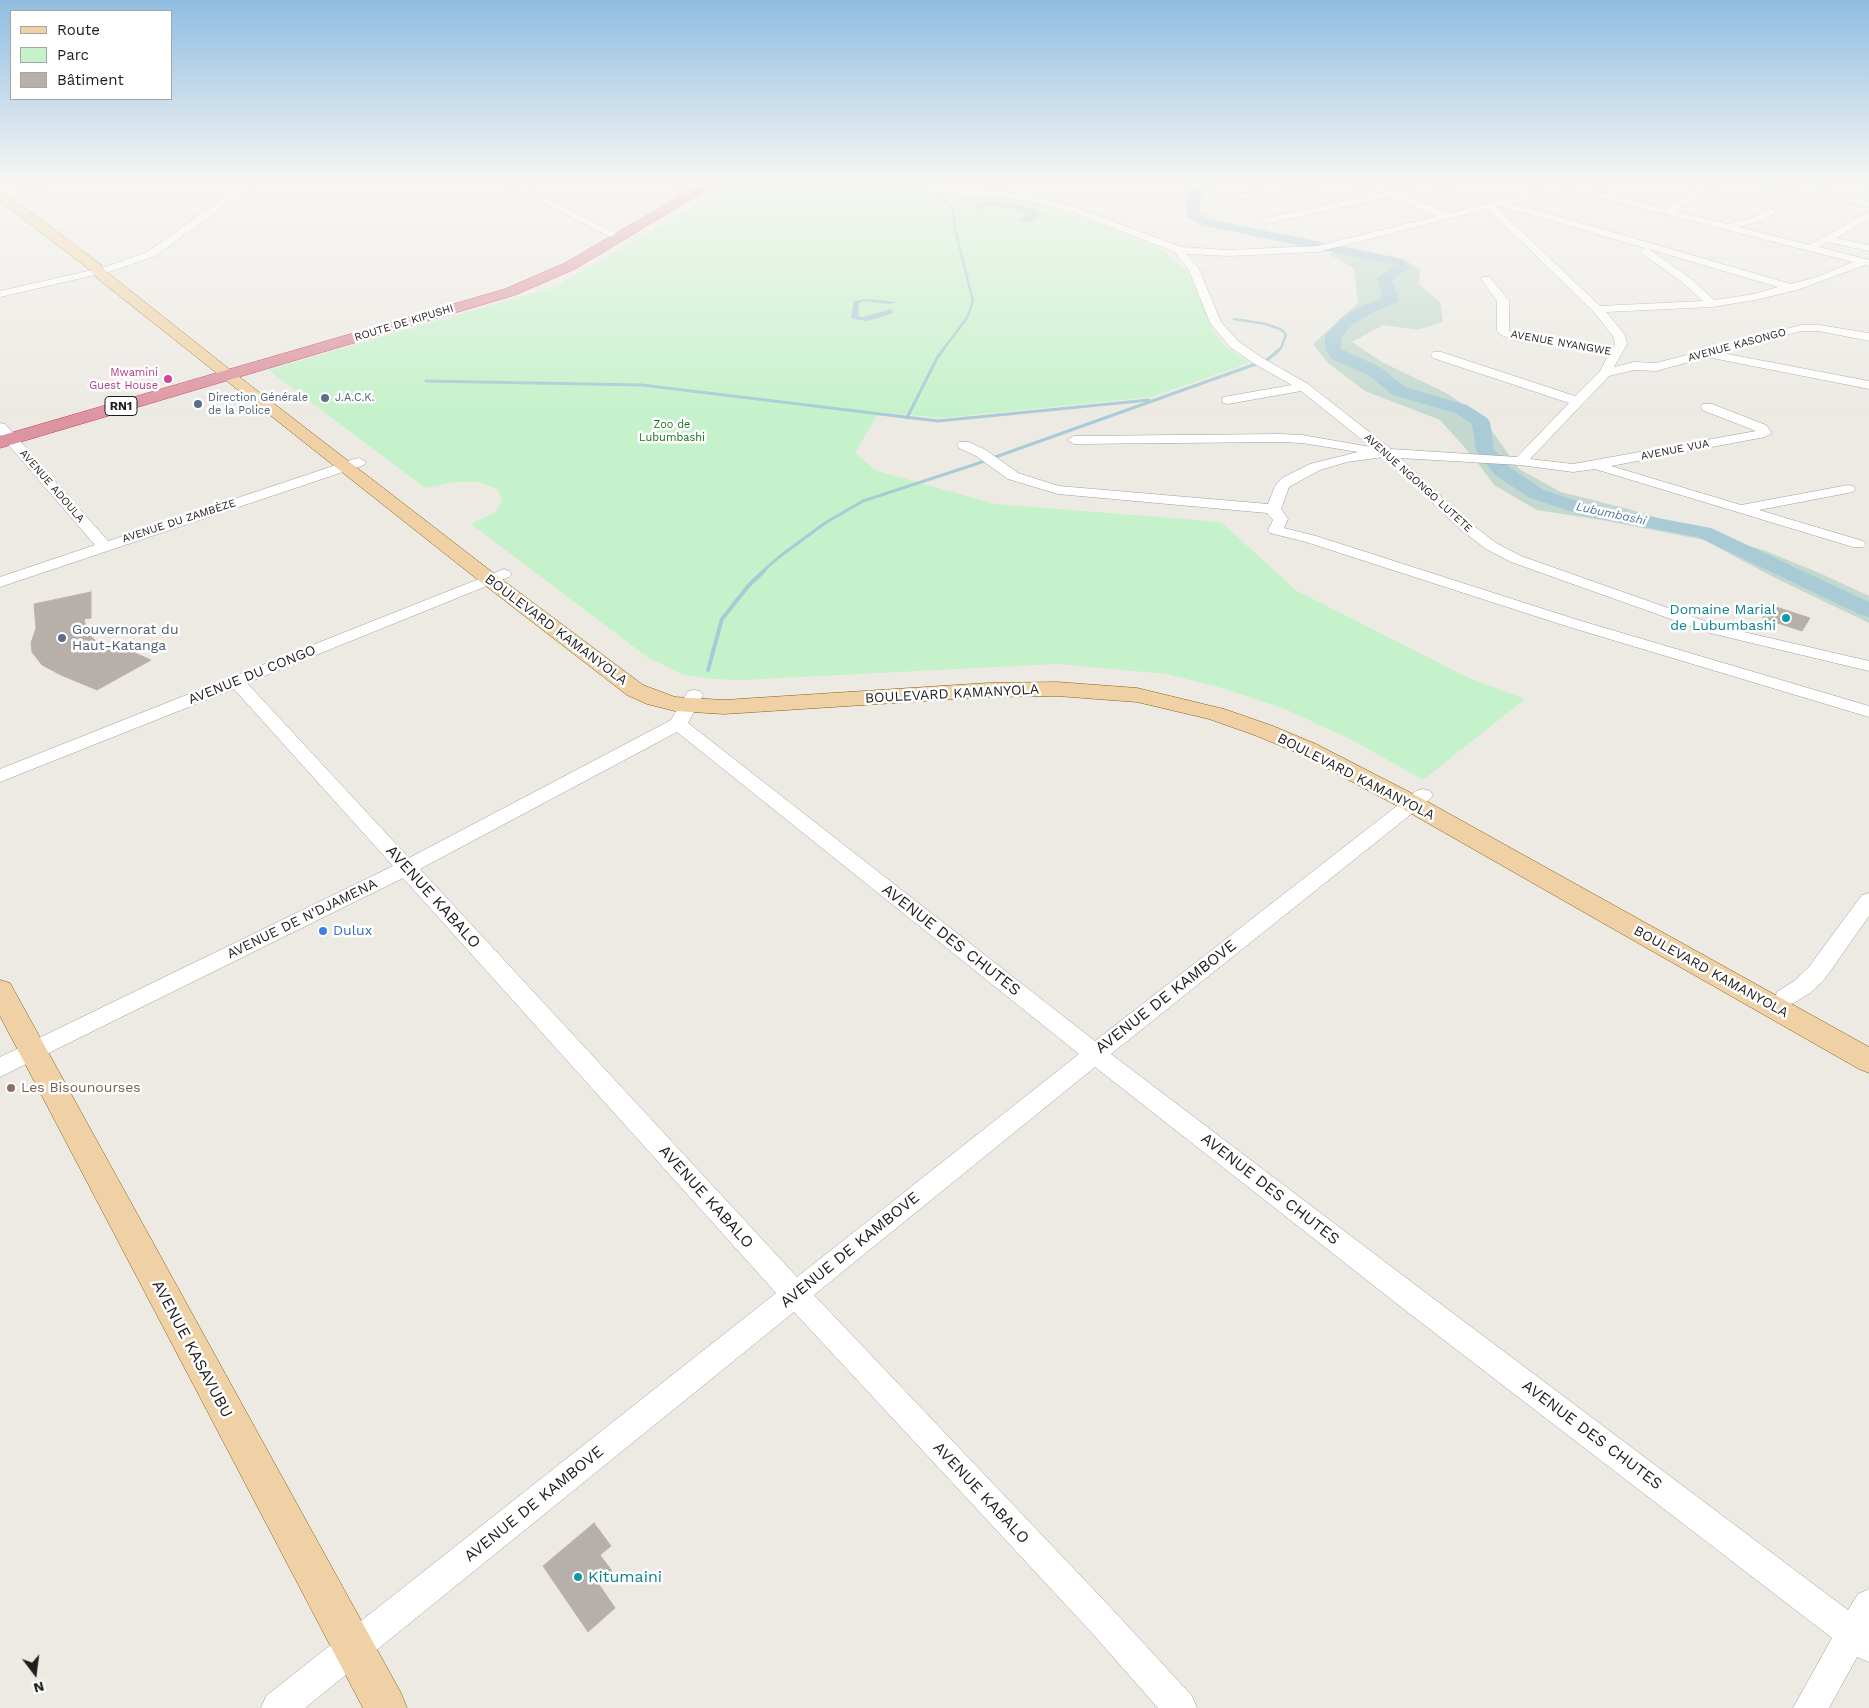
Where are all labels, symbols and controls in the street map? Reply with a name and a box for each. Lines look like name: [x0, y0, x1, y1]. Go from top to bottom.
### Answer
legend: [10, 10, 172, 100]
text: Route: [57, 21, 100, 39]
text: Parc: [57, 46, 89, 64]
text: Bâtiment: [57, 71, 124, 89]
street label: ROUTE DE KIPUSHI: [353, 302, 455, 344]
street label: AVENUE KASONGO: [1686, 326, 1788, 364]
street label: AVENUE NYANGWE: [1510, 328, 1612, 358]
place label: Mwamini Guest House: [89, 366, 158, 392]
marker: Mwamini Guest House: [162, 373, 174, 385]
place label: Direction Générale de la Police: [208, 391, 308, 417]
place label: J.A.C.K.: [335, 391, 374, 405]
marker: J.A.C.K.: [319, 392, 331, 404]
road number: RN1: [105, 396, 137, 416]
marker: Direction Générale de la Police: [192, 398, 204, 410]
park label: Zoo de Lubumbashi: [639, 418, 705, 444]
street label: AVENUE NGONGO LUTETE: [1361, 431, 1475, 535]
street label: AVENUE VUA: [1640, 437, 1710, 463]
street label: AVENUE ADOULA: [17, 447, 87, 525]
street label: AVENUE DU ZAMBÈZE: [121, 496, 237, 546]
water label: Lubumbashi: [1575, 500, 1647, 528]
street label: BOULEVARD KAMANYOLA: [481, 571, 631, 689]
place label: Domaine Marial de Lubumbashi: [1670, 602, 1776, 634]
marker: Domaine Marial de Lubumbashi: [1780, 612, 1792, 624]
place label: Gouvernorat du Haut-Katanga: [72, 622, 179, 654]
marker: Gouvernorat du Haut-Katanga: [56, 632, 68, 644]
street label: AVENUE DU CONGO: [186, 642, 318, 708]
street label: BOULEVARD KAMANYOLA: [865, 681, 1039, 707]
street label: BOULEVARD KAMANYOLA: [1275, 730, 1437, 824]
street label: AVENUE KABALO: [382, 842, 484, 952]
street label: AVENUE DE N'DJAMENA: [224, 875, 380, 963]
street label: AVENUE DES CHUTES: [878, 880, 1024, 1000]
street label: BOULEVARD KAMANYOLA: [1631, 922, 1791, 1022]
place label: Dulux: [333, 923, 372, 939]
marker: Dulux: [317, 925, 329, 937]
street label: AVENUE DE KAMBOVE: [1092, 936, 1240, 1058]
place label: Les Bisounourses: [21, 1080, 141, 1096]
marker: Les Bisounourses: [5, 1082, 17, 1094]
street label: AVENUE DES CHUTES: [1197, 1129, 1343, 1249]
street label: AVENUE KABALO: [655, 1142, 757, 1252]
street label: AVENUE DE KAMBOVE: [777, 1188, 923, 1312]
street label: AVENUE KASAVUBU: [148, 1277, 236, 1421]
street label: AVENUE DES CHUTES: [1518, 1376, 1666, 1494]
street label: AVENUE KABALO: [929, 1438, 1033, 1548]
street label: AVENUE DE KAMBOVE: [461, 1442, 607, 1566]
place label: Kitumaini: [588, 1567, 662, 1587]
marker: Kitumaini: [572, 1571, 584, 1583]
north arrow: [10, 1648, 60, 1698]
text: N: [32, 1678, 46, 1697]

